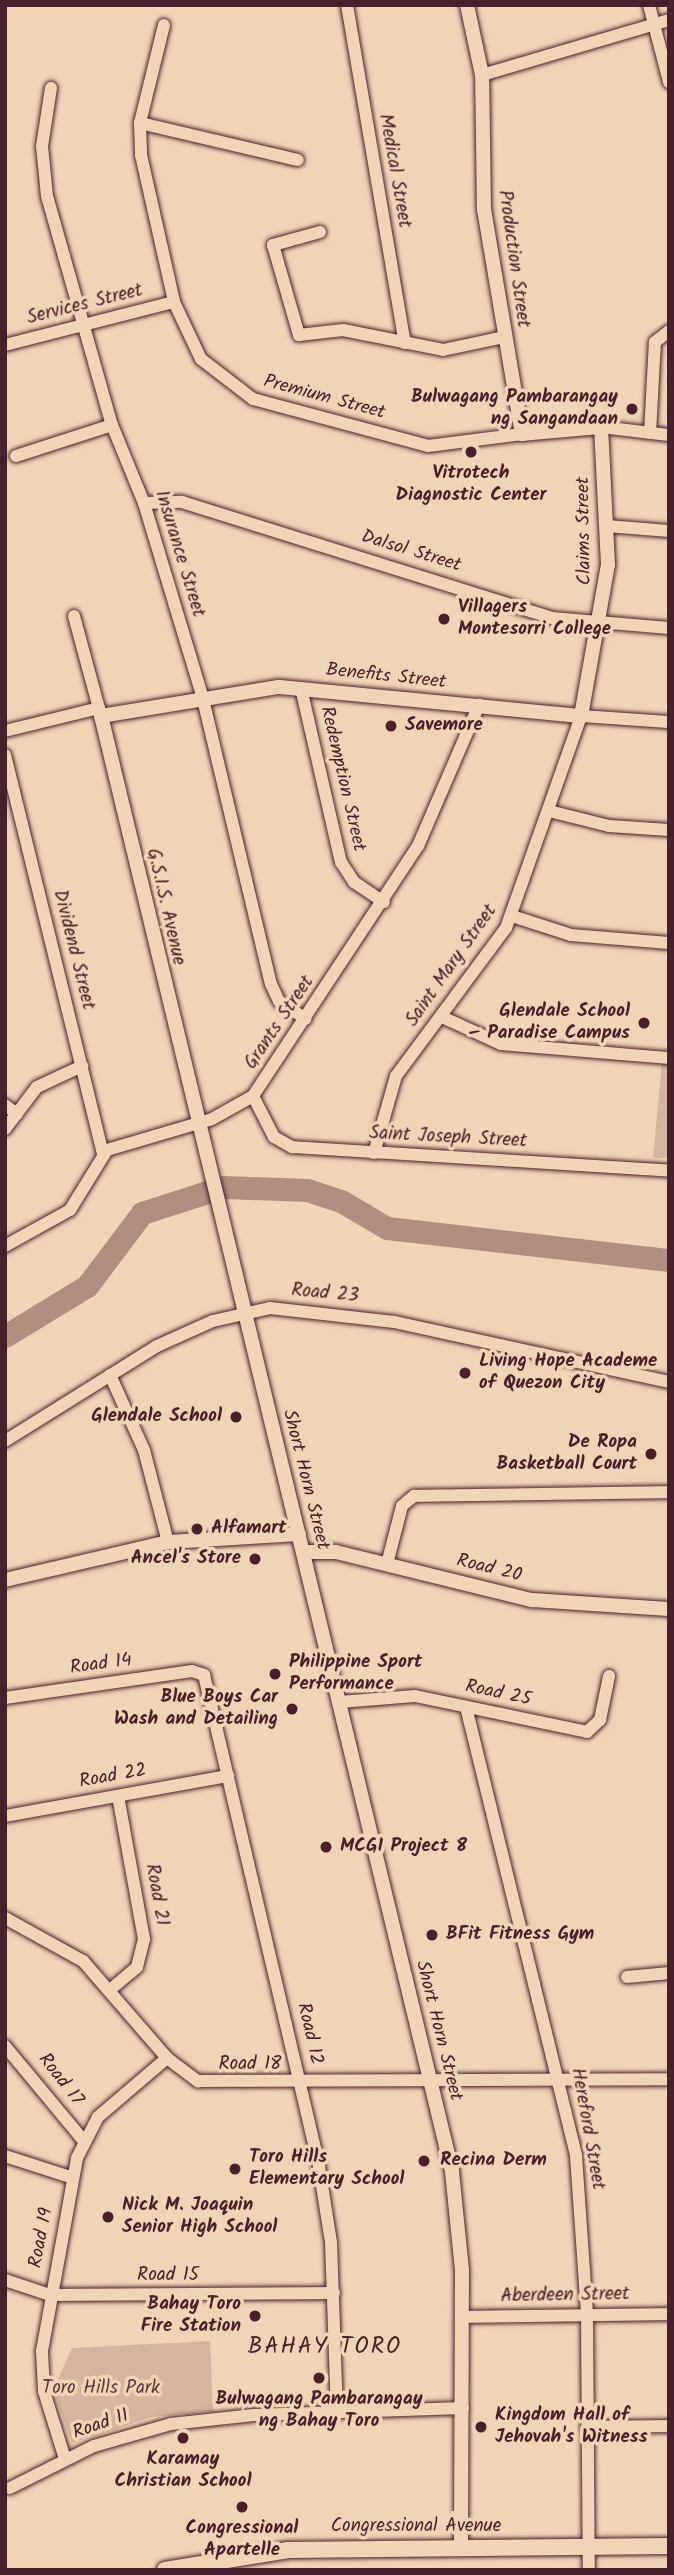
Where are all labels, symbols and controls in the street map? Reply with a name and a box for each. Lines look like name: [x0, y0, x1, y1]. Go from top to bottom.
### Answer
street label: Medical Street: [373, 112, 415, 230]
street label: Production Street: [492, 189, 534, 329]
street label: Services Street: [25, 280, 145, 330]
street label: Premium Street: [261, 371, 387, 425]
place label: Bulwagang Pambarangay ng Sangandaan: [411, 387, 618, 431]
marker: Bulwagang Pambarangay ng Sangandaan: [624, 401, 640, 417]
marker: Vitrotech Diagnostic Center: [463, 444, 479, 460]
place label: Vitrotech Diagnostic Center: [396, 463, 546, 507]
street label: Claims Street: [573, 477, 597, 585]
street label: Insurance Street: [149, 488, 209, 620]
street label: Dalsol Street: [358, 526, 464, 578]
place label: Villagers Montesorri College: [458, 597, 611, 641]
marker: Villagers Montesorri College: [436, 611, 452, 627]
street label: Benefits Street: [325, 659, 447, 695]
street label: Redemption Street: [314, 704, 370, 854]
place label: Savemore: [405, 715, 483, 737]
marker: Savemore: [383, 718, 399, 734]
street label: G.S.I.S. Avenue: [140, 846, 190, 968]
street label: Dividend Street: [47, 888, 99, 1012]
street label: Saint Mary Street: [402, 901, 502, 1031]
street label: Grants Street: [240, 972, 320, 1074]
place label: Glendale School – Paradise Campus: [468, 1001, 630, 1045]
marker: Glendale School – Paradise Campus: [636, 1015, 652, 1031]
street label: Saint Joseph Street: [369, 1122, 527, 1154]
street label: Road 23: [290, 1280, 360, 1308]
place label: Living Hope Academe of Quezon City: [479, 1351, 657, 1395]
marker: Living Hope Academe of Quezon City: [457, 1365, 473, 1381]
place label: Glendale School: [91, 1406, 222, 1428]
street label: Short Horn Street: [277, 1408, 333, 1552]
marker: Glendale School: [228, 1409, 244, 1425]
place label: De Ropa Basketball Court: [496, 1432, 637, 1476]
marker: De Ropa Basketball Court: [643, 1446, 659, 1462]
place label: Alfamart: [211, 1518, 287, 1540]
marker: Alfamart: [189, 1521, 205, 1537]
place label: Ancel's Store: [131, 1548, 241, 1570]
street label: Road 20: [454, 1550, 524, 1588]
marker: Ancel's Store: [247, 1551, 263, 1567]
street label: Road 14: [69, 1649, 133, 1681]
place label: Philippine Sport Performance: [289, 1652, 422, 1696]
marker: Philippine Sport Performance: [267, 1666, 283, 1682]
street label: Road 25: [463, 1676, 533, 1712]
place label: Blue Boys Car Wash and Detailing: [114, 1687, 278, 1731]
marker: Blue Boys Car Wash and Detailing: [284, 1701, 300, 1717]
street label: Road 22: [78, 1760, 148, 1794]
place label: MCGI Project 8: [340, 1836, 467, 1858]
marker: MCGI Project 8: [318, 1839, 334, 1855]
street label: Road 21: [139, 1862, 173, 1928]
place label: BFit Fitness Gym: [446, 1924, 594, 1946]
marker: BFit Fitness Gym: [424, 1927, 440, 1943]
street label: Short Horn Street: [410, 1959, 466, 2103]
street label: Road 12: [291, 2001, 327, 2067]
street label: Road 17: [32, 2049, 88, 2111]
street label: Road 18: [218, 2054, 282, 2076]
street label: Hereford Street: [565, 2066, 609, 2192]
place label: Toro Hills Elementary School: [249, 2147, 404, 2191]
place label: Recina Derm: [440, 2150, 547, 2172]
marker: Recina Derm: [414, 2151, 434, 2171]
marker: Toro Hills Elementary School: [227, 2161, 243, 2177]
place label: Nick M. Joaquin Senior High School: [122, 2195, 277, 2239]
street label: Road 19: [25, 2206, 59, 2270]
marker: Nick M. Joaquin Senior High School: [100, 2209, 116, 2225]
street label: Road 15: [137, 2265, 199, 2287]
street label: Aberdeen Street: [500, 2283, 630, 2309]
place label: Bahay Toro Fire Station: [141, 2294, 241, 2338]
marker: Bahay Toro Fire Station: [247, 2308, 263, 2324]
district label: BAHAY TORO: [249, 2333, 401, 2361]
marker: Bulwagang Pambarangay ng Bahay Toro: [311, 2370, 327, 2386]
park label: Toro Hills Park: [42, 2378, 160, 2400]
place label: Bulwagang Pambarangay ng Bahay Toro: [215, 2389, 423, 2433]
street label: Road 11: [70, 2405, 132, 2445]
place label: Kingdom Hall of Jehovah's Witness: [495, 2405, 648, 2449]
marker: Kingdom Hall of Jehovah's Witness: [473, 2419, 489, 2435]
marker: Karamay Christian School: [175, 2430, 191, 2446]
place label: Karamay Christian School: [114, 2449, 252, 2493]
marker: Congressional Apartelle: [234, 2499, 250, 2515]
street label: Congressional Avenue: [331, 2516, 501, 2538]
place label: Congressional Apartelle: [186, 2518, 298, 2562]

